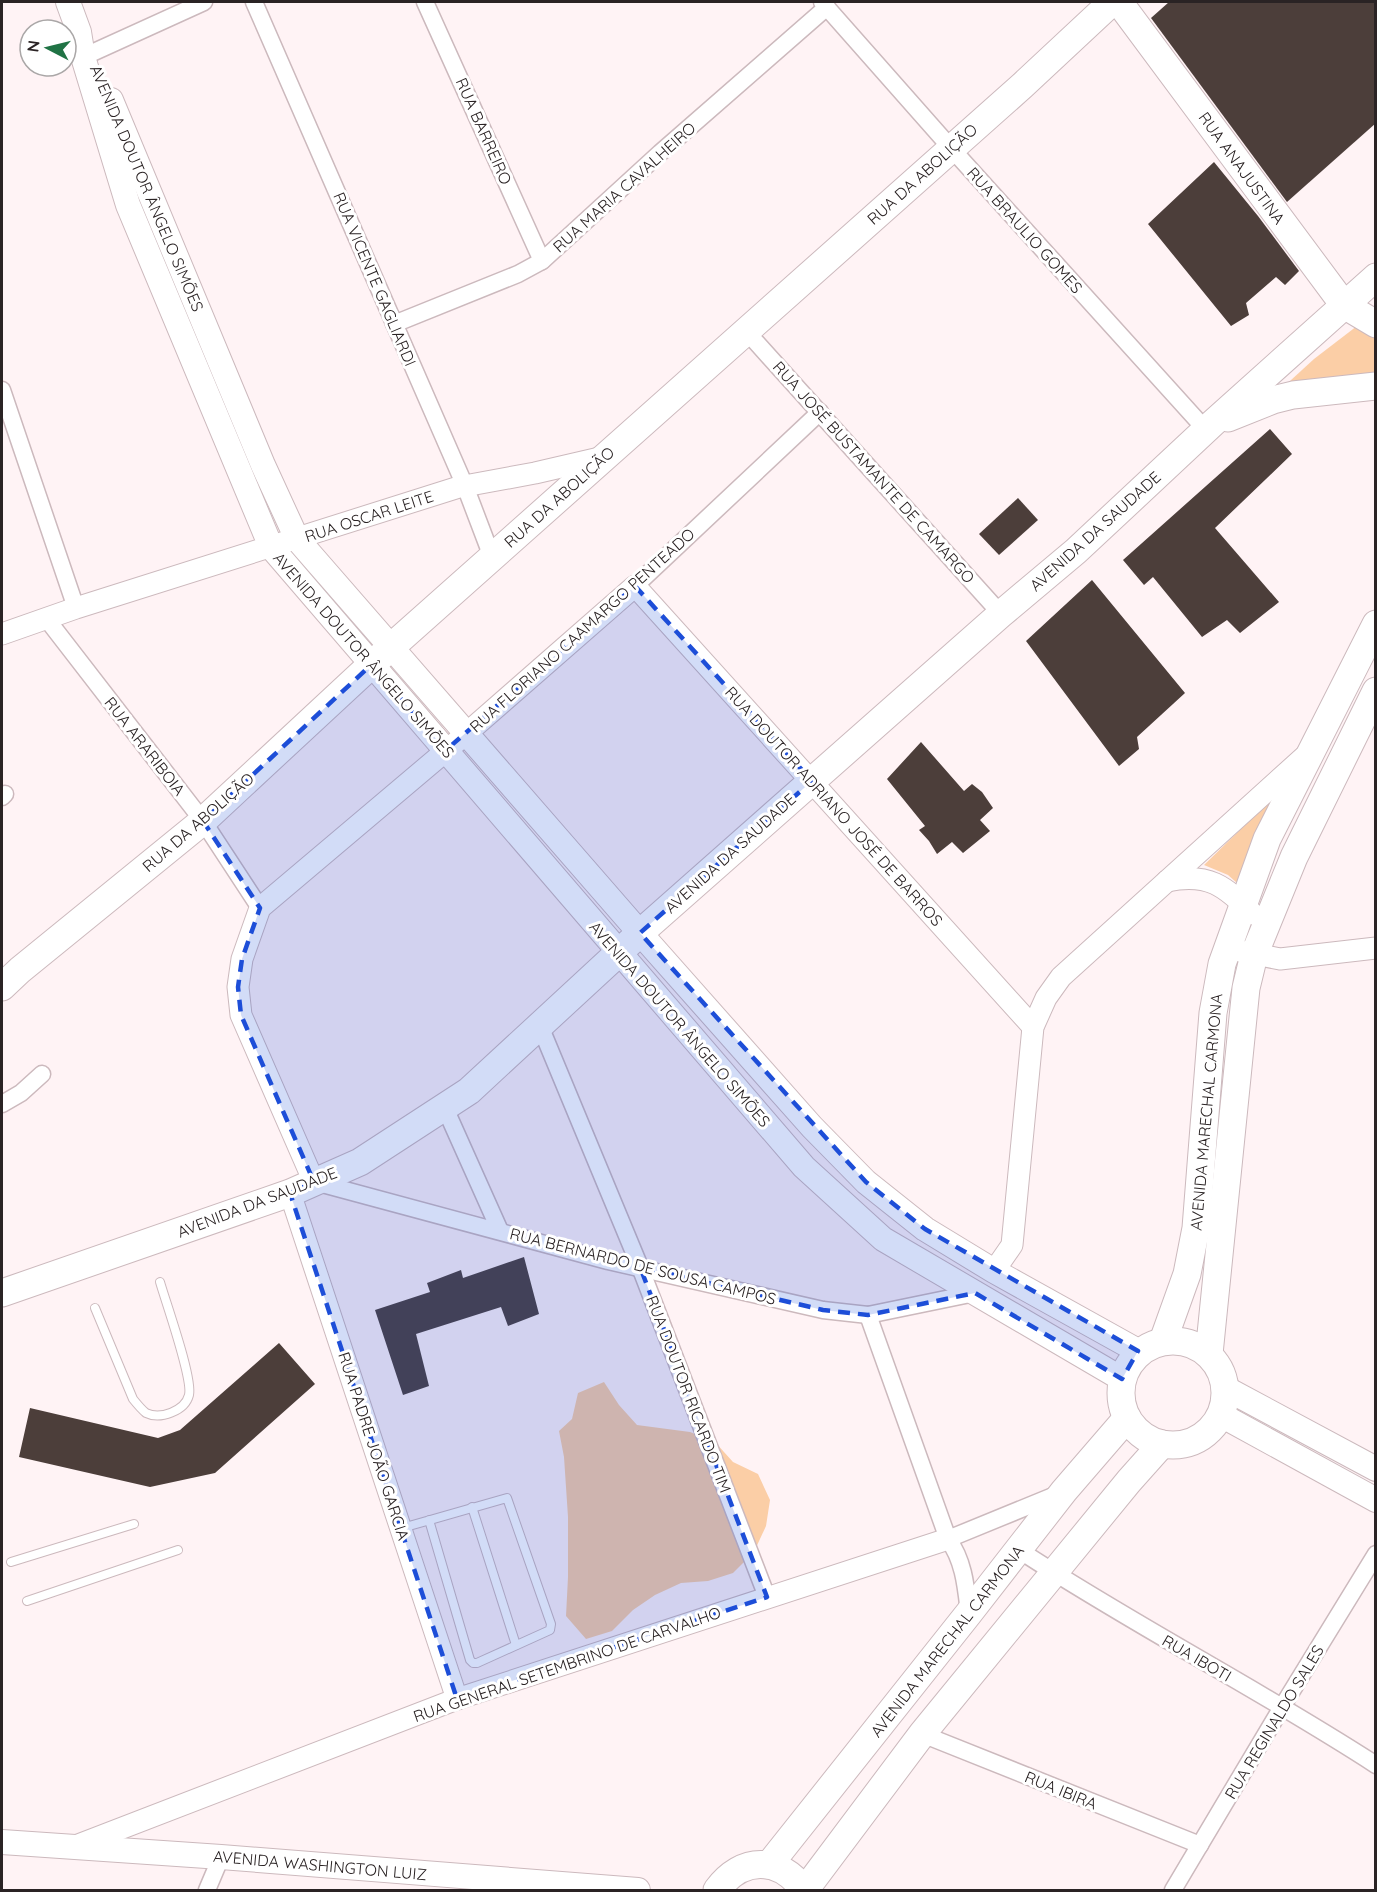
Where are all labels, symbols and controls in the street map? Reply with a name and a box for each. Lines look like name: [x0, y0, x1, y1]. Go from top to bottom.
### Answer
north arrow: [18, 18, 78, 78]
text: N: [22, 39, 44, 53]
street label: AVENIDA DOUTOR ÂNGELO SIMÕES: [86, 62, 208, 314]
street label: RUA BARREIRO: [452, 75, 516, 187]
street label: RUA ANAJUSTINA: [1195, 108, 1289, 228]
street label: RUA MARIA CAVALHEIRO: [548, 118, 700, 256]
street label: RUA DA ABOLIÇÃO: [863, 119, 981, 229]
street label: RUA BRAULIO GOMES: [963, 163, 1087, 297]
street label: RUA VICENTE GAGLIARDI: [329, 189, 421, 369]
street label: RUA JOSÉ BUSTAMANTE DE CAMARGO: [769, 357, 979, 587]
street label: RUA DA ABOLIÇÃO: [500, 442, 618, 552]
street label: AVENIDA DA SAUDADE: [1025, 467, 1165, 595]
street label: RUA OSCAR LEITE: [302, 486, 436, 546]
street label: RUA FLORIANO CAAMARGO PENTEADO: [465, 524, 699, 736]
street label: AVENIDA DOUTOR ÂNGELO SIMÕES: [269, 548, 459, 762]
street label: RUA DOUTOR ADRIANO JOSÉ DE BARROS: [721, 682, 947, 930]
street label: RUA ARARIBOIA: [100, 693, 190, 799]
street label: RUA DA ABOLIÇÃO: [138, 768, 258, 876]
street label: AVENIDA DA SAUDADE: [660, 789, 800, 917]
street label: AVENIDA DOUTOR ÂNGELO SIMÕES: [585, 917, 775, 1131]
street label: AVENIDA MARECHAL CARMONA: [1186, 993, 1226, 1231]
street label: AVENIDA DA SAUDADE: [174, 1162, 340, 1242]
street label: RUA BERNARDO DE SOUSA CAMPOS: [508, 1223, 778, 1309]
street label: RUA DOUTOR RICARDO TIM: [642, 1293, 736, 1495]
street label: RUA PADRE JOÃO GARCIA: [334, 1349, 414, 1543]
street label: AVENIDA MARECHAL CARMONA: [866, 1541, 1028, 1741]
street label: RUA GENERAL SETEMBRINO DE CARVALHO: [411, 1602, 723, 1726]
street label: RUA IBOTI: [1159, 1630, 1235, 1686]
street label: RUA REGINALDO SALES: [1220, 1641, 1328, 1803]
street label: RUA IBIRA: [1022, 1766, 1100, 1814]
street label: AVENIDA WASHINGTON LUIZ: [212, 1846, 428, 1884]

